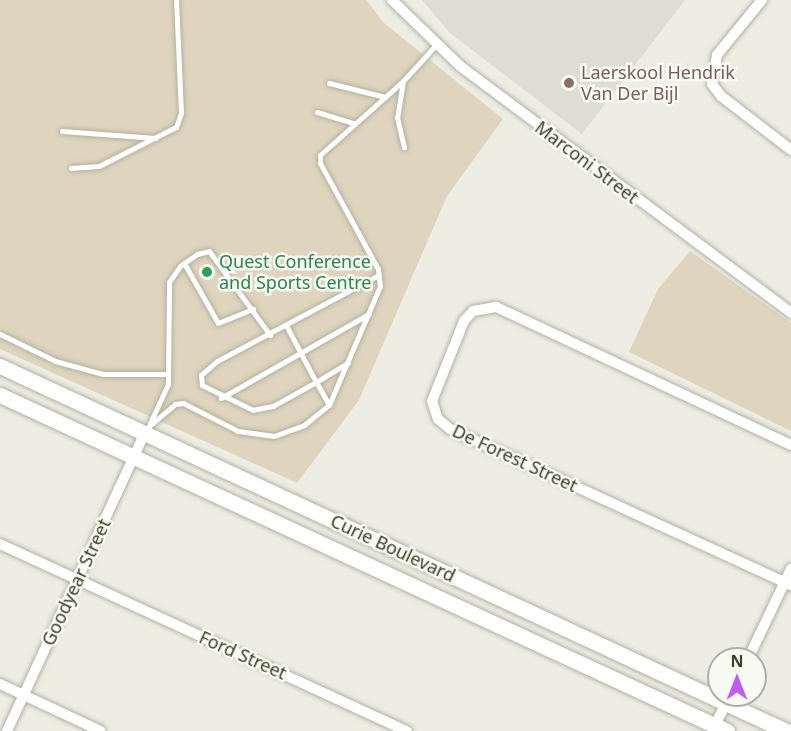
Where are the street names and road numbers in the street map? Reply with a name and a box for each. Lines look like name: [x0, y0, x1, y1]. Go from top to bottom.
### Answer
street label: Marconi Street: [531, 116, 643, 208]
street label: De Forest Street: [449, 420, 581, 496]
street label: Curie Boulevard: [327, 510, 459, 586]
street label: Goodyear Street: [37, 515, 115, 649]
street label: Ford Street: [196, 626, 290, 684]

